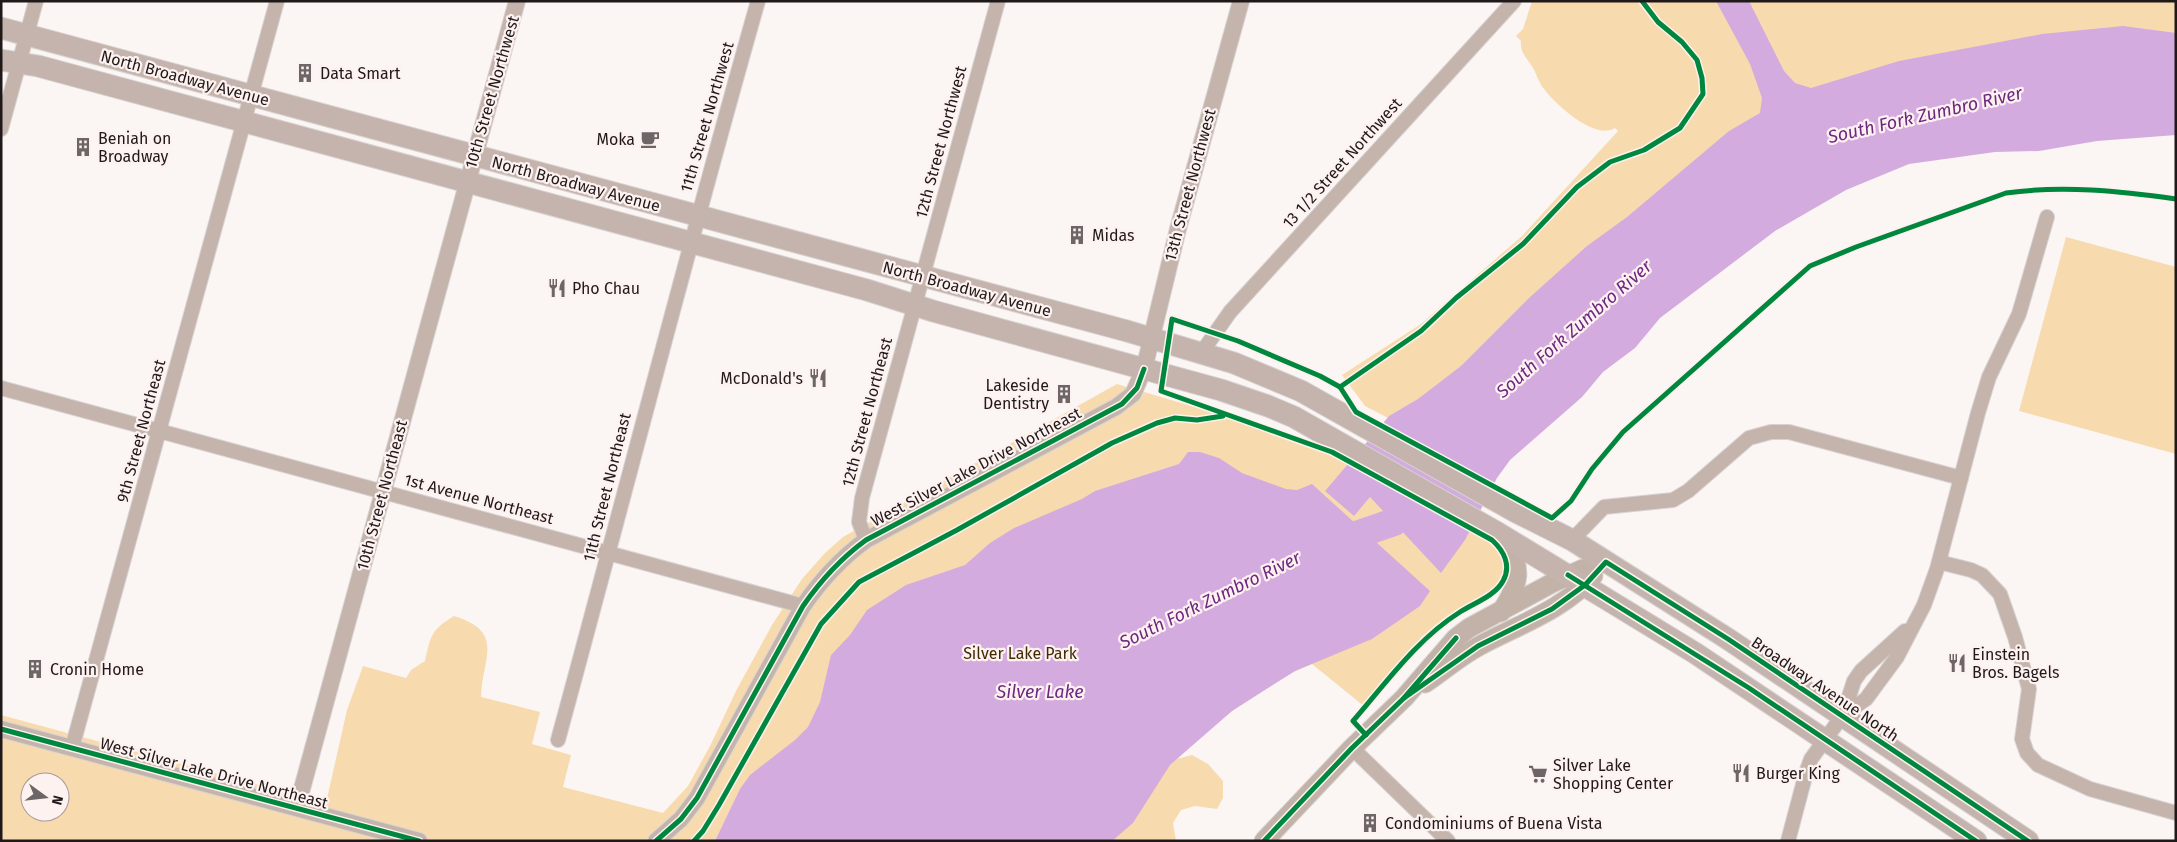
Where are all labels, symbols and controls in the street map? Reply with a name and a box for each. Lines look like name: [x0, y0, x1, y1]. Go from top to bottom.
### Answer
street label: 10th Street Northwest: [461, 13, 523, 171]
street label: 11th Street Northwest: [676, 39, 738, 194]
street label: North Broadway Avenue: [99, 46, 271, 110]
building icon: Data Smart: [294, 62, 316, 84]
place label: Data Smart: [320, 64, 401, 83]
street label: 12th Street Northwest: [912, 64, 971, 220]
water label: South Fork Zumbro River: [1825, 82, 2025, 148]
street label: 13 1/2 Street Northwest: [1279, 94, 1406, 232]
street label: 13th Street Northwest: [1161, 107, 1220, 263]
cafe icon: Moka: [639, 128, 661, 150]
place label: Beniah on Broadway: [98, 129, 171, 166]
place label: Moka: [597, 130, 635, 149]
building icon: Beniah on Broadway: [72, 136, 94, 158]
street label: North Broadway Avenue: [490, 152, 662, 216]
building icon: Midas: [1066, 224, 1088, 246]
place label: Midas: [1092, 226, 1135, 245]
water label: South Fork Zumbro River: [1491, 255, 1657, 403]
street label: North Broadway Avenue: [881, 257, 1053, 321]
restaurant icon: Pho Chau: [546, 277, 568, 299]
place label: Pho Chau: [572, 279, 640, 298]
street label: 12th Street Northeast: [838, 335, 896, 489]
street label: 9th Street Northeast: [113, 357, 169, 505]
restaurant icon: McDonald's: [807, 367, 829, 389]
place label: McDonald's: [720, 369, 803, 388]
place label: Lakeside Dentistry: [983, 376, 1049, 413]
building icon: Lakeside Dentistry: [1053, 383, 1075, 405]
street label: West Silver Lake Drive Northeast: [868, 403, 1084, 531]
street label: 11th Street Northeast: [579, 410, 635, 563]
street label: 10th Street Northeast: [353, 418, 411, 572]
street label: 1st Avenue Northeast: [402, 470, 556, 528]
water label: South Fork Zumbro River: [1115, 546, 1305, 654]
street label: Broadway Avenue North: [1748, 633, 1902, 745]
park label: Silver Lake Park: [963, 644, 1078, 663]
place label: Einstein Bros. Bagels: [1972, 645, 2060, 682]
restaurant icon: Einstein Bros. Bagels: [1946, 652, 1968, 674]
building icon: Cronin Home: [24, 658, 46, 680]
place label: Cronin Home: [50, 660, 144, 679]
water label: Silver Lake: [996, 681, 1084, 703]
street label: West Silver Lake Drive Northeast: [98, 733, 330, 813]
place label: Silver Lake Shopping Center: [1553, 756, 1674, 793]
restaurant icon: Burger King: [1730, 762, 1752, 784]
supermarket icon: Silver Lake Shopping Center: [1527, 763, 1549, 785]
place label: Burger King: [1756, 764, 1840, 783]
north arrow: [20, 772, 70, 822]
text: N: [48, 794, 66, 807]
building icon: Condominiums of Buena Vista: [1359, 812, 1381, 834]
place label: Condominiums of Buena Vista: [1385, 814, 1602, 833]

